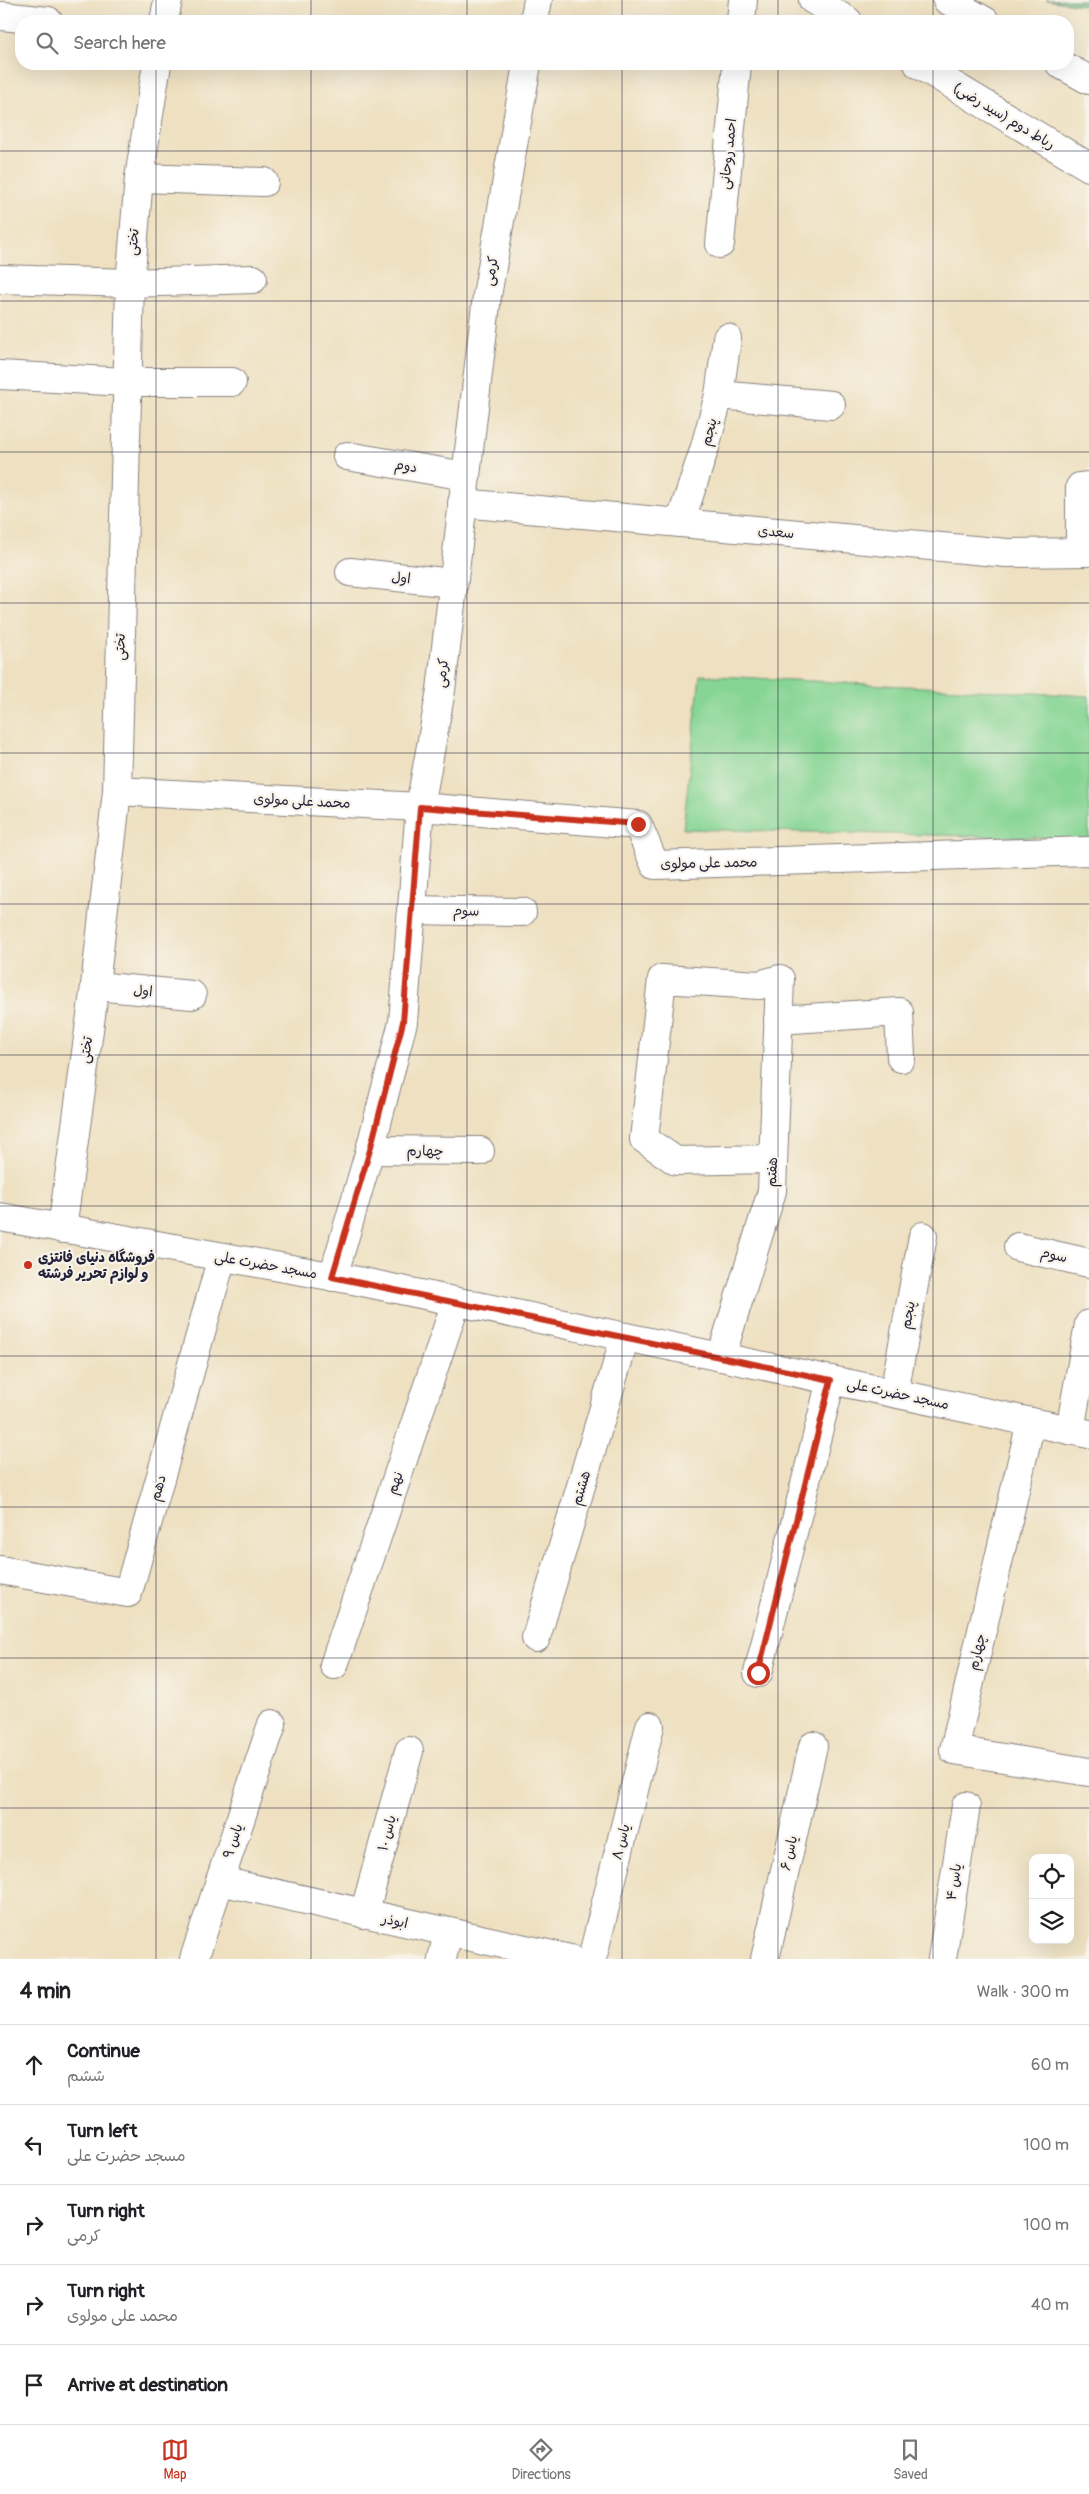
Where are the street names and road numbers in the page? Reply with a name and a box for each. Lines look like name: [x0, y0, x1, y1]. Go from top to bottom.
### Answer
street label: رباط دوم (سید رضی): [949, 79, 1058, 155]
street label: احمد روحانی: [716, 117, 740, 191]
street label: تختی: [123, 227, 143, 256]
street label: کرمی: [480, 255, 502, 287]
street label: پنجم: [697, 416, 723, 448]
street label: دوم: [393, 456, 419, 478]
street label: سعدی: [757, 522, 795, 542]
street label: اول: [391, 569, 411, 587]
street label: تختی: [111, 632, 129, 661]
street label: کرمی: [432, 657, 452, 689]
street label: محمد علی مولوی: [253, 790, 351, 812]
street label: محمد علی مولوی: [660, 854, 758, 872]
street label: سوم: [453, 902, 479, 923]
street label: اول: [133, 982, 153, 1000]
street label: تختی: [76, 1034, 96, 1065]
street label: چهارم: [406, 1142, 444, 1162]
street label: هفتم: [763, 1157, 783, 1188]
street label: سوم: [1038, 1244, 1069, 1269]
street label: مسجد حضرت علی: [213, 1248, 319, 1282]
street label: پنجم: [897, 1300, 921, 1331]
street label: مسجد حضرت علی: [845, 1375, 951, 1413]
street label: نهم: [383, 1469, 409, 1497]
street label: هشتم: [568, 1469, 596, 1508]
street label: دهم: [146, 1473, 172, 1504]
street label: چهارم: [965, 1632, 991, 1672]
street label: یاس ۱۰: [374, 1813, 400, 1853]
street label: یاس ۹: [219, 1821, 247, 1861]
street label: یاس ۸: [608, 1822, 634, 1862]
street label: یاس ۶: [777, 1834, 801, 1872]
street label: یاس ۴: [943, 1862, 965, 1902]
street label: ابوذر: [380, 1910, 409, 1932]

